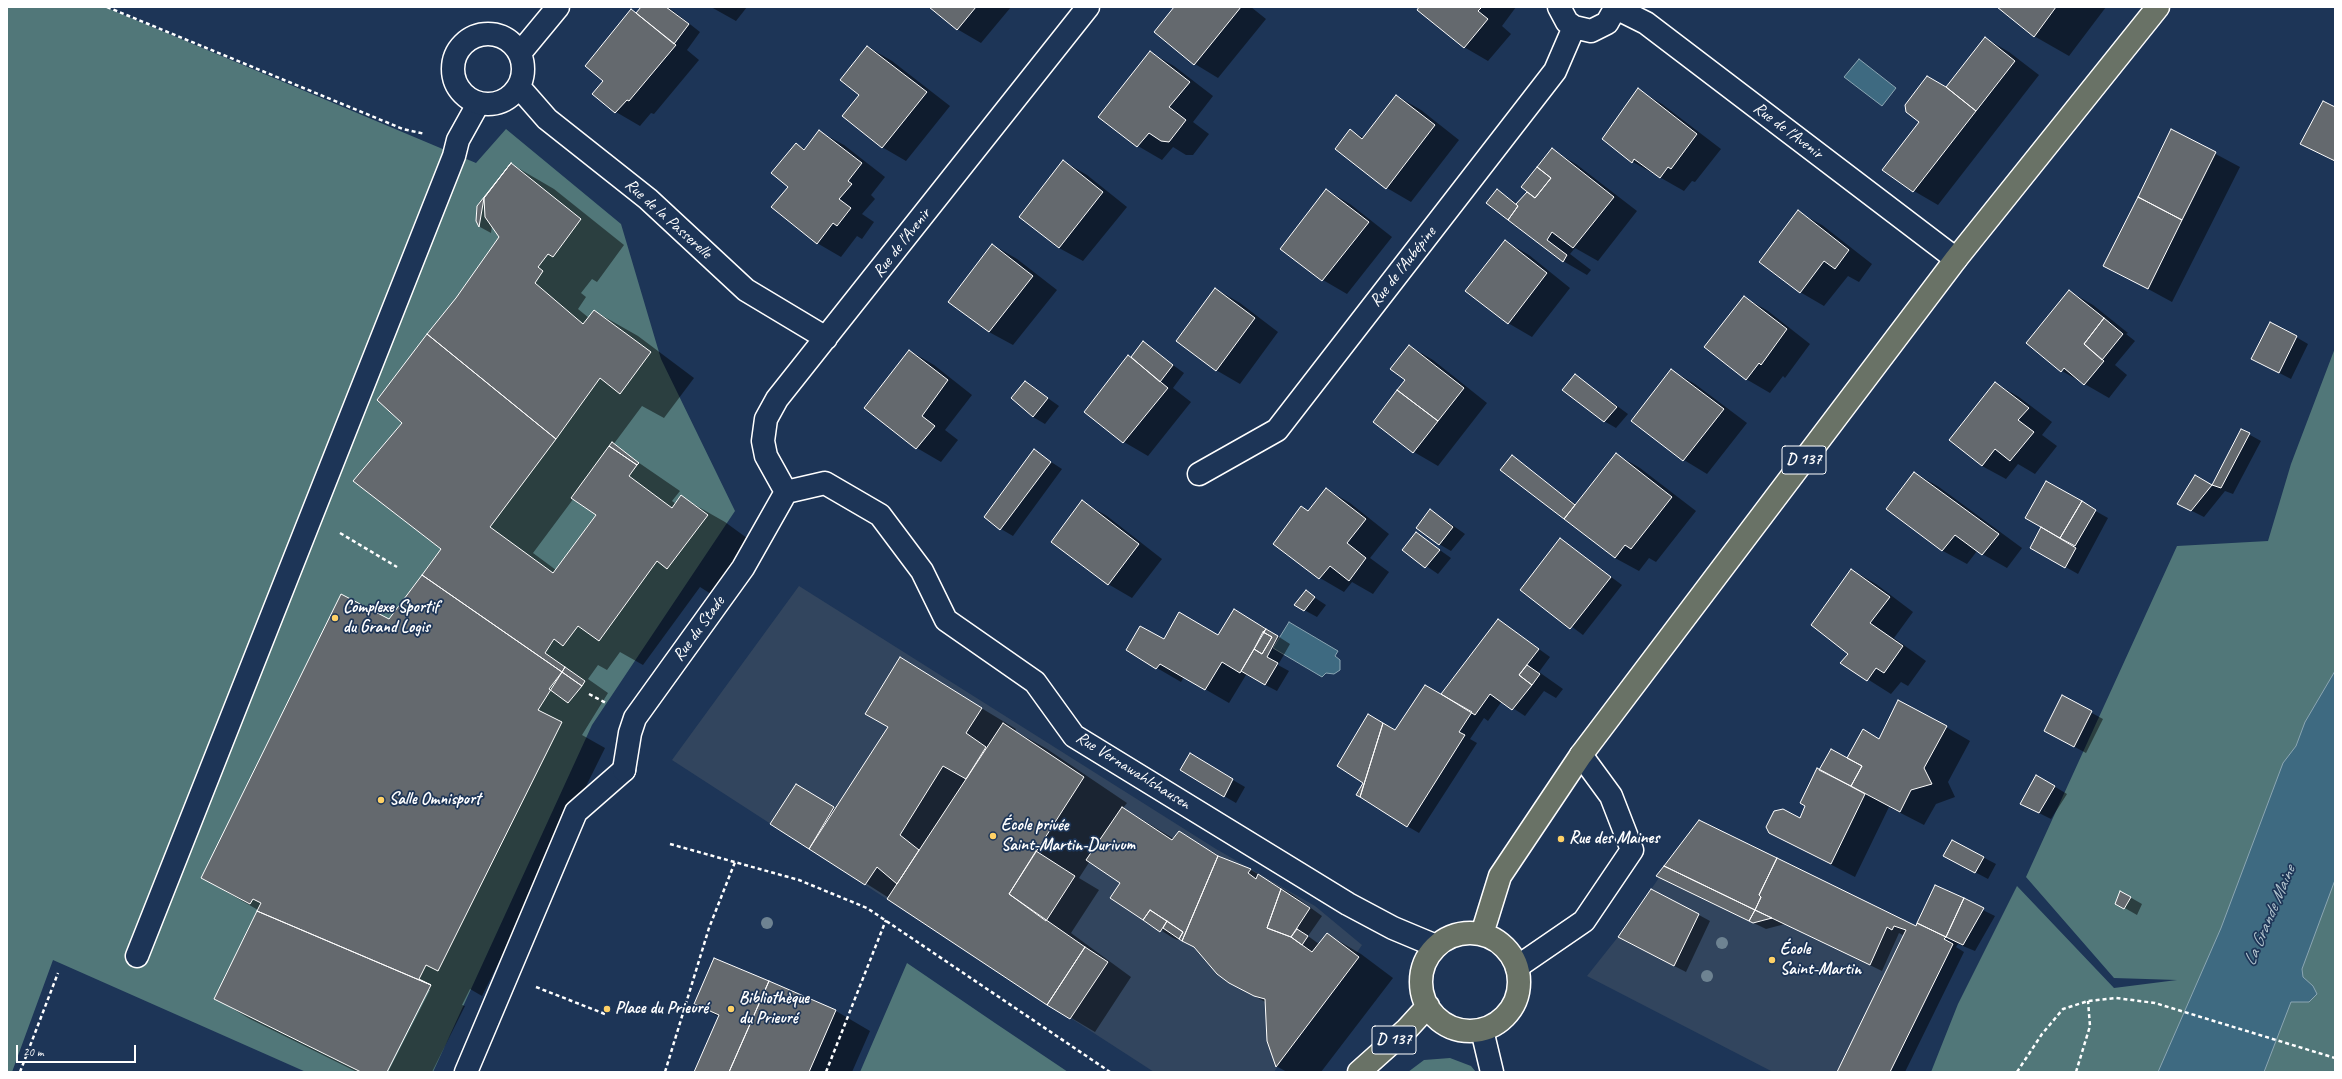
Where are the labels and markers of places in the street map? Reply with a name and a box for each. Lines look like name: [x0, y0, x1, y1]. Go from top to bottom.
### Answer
place label: Complexe Sportif du Grand Logis: [343, 598, 439, 638]
marker: Complexe Sportif du Grand Logis: [330, 613, 340, 623]
place label: Salle Omnisport: [389, 790, 481, 810]
marker: Salle Omnisport: [376, 795, 386, 805]
place label: École privée Saint-Martin-Durivum: [1001, 816, 1135, 856]
place label: Rue des Maines: [1569, 829, 1659, 849]
marker: École privée Saint-Martin-Durivum: [988, 831, 998, 841]
marker: Rue des Maines: [1556, 834, 1566, 844]
place label: École Saint-Martin: [1780, 940, 1861, 980]
marker: École Saint-Martin: [1767, 955, 1777, 965]
place label: Bibliothèque du Prieuré: [739, 989, 809, 1029]
place label: Place du Prieuré: [615, 999, 708, 1019]
marker: Place du Prieuré: [602, 1004, 612, 1014]
marker: Bibliothèque du Prieuré: [726, 1004, 736, 1014]

